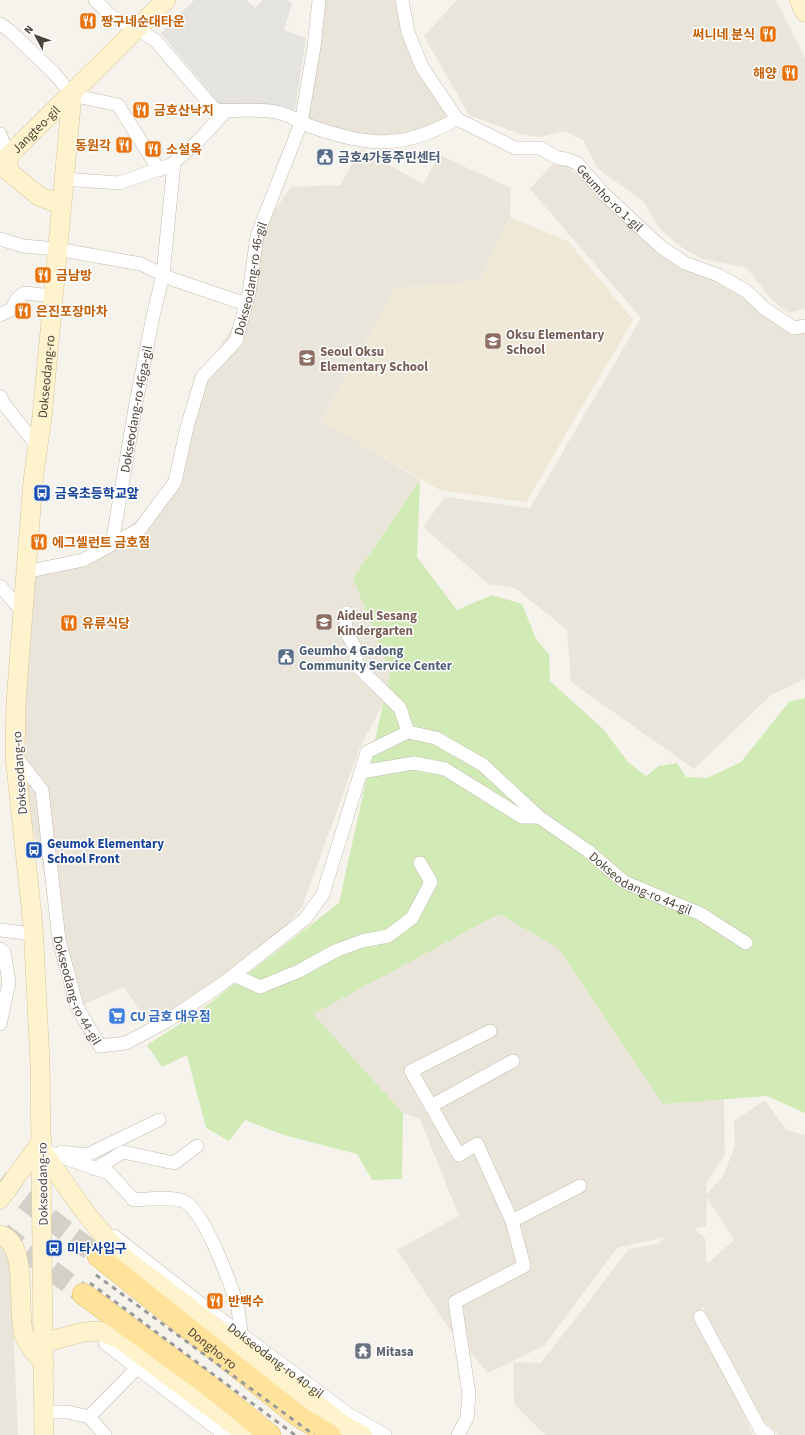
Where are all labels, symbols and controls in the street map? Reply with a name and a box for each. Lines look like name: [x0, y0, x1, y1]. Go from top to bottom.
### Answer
restaurant icon: 짱구네순대타운: [78, 11, 98, 31]
place label: 짱구네순대타운: [101, 13, 185, 31]
north arrow: [16, 16, 56, 56]
text: N: [21, 22, 37, 37]
restaurant icon: 써니네 분식: [758, 24, 778, 44]
place label: 써니네 분식: [693, 26, 755, 44]
restaurant icon: 해양: [780, 63, 800, 83]
place label: 해양: [753, 65, 777, 83]
restaurant icon: 금호산낙지: [131, 100, 151, 120]
street label: Jangteo-gil: [8, 102, 64, 158]
place label: 금호산낙지: [154, 102, 214, 120]
restaurant icon: 동원각: [114, 135, 134, 155]
place label: 동원각: [75, 137, 111, 155]
restaurant icon: 소설옥: [143, 139, 163, 159]
place label: 소설옥: [166, 141, 202, 159]
public building icon: 금호4가동주민센터: [315, 147, 335, 167]
place label: 금호4가동주민센터: [338, 149, 441, 167]
street label: Geumho-ro 1-gil: [572, 161, 647, 236]
street label: Dokseodang-ro 46-gil: [230, 219, 272, 338]
restaurant icon: 금남방: [33, 265, 53, 285]
place label: 금남방: [56, 267, 92, 285]
restaurant icon: 은진포장마차: [13, 301, 33, 321]
place label: 은진포장마차: [36, 303, 108, 321]
place label: Oksu Elementary School: [506, 326, 604, 359]
school or university icon: Oksu Elementary School: [483, 331, 503, 351]
street label: Dokseodang-ro: [34, 334, 60, 419]
place label: Seoul Oksu Elementary School: [320, 343, 428, 376]
street label: Dokseodang-ro 46ga-gil: [116, 344, 157, 474]
school or university icon: Seoul Oksu Elementary School: [297, 348, 317, 368]
bus stop icon: 금옥초등학교앞: [32, 483, 52, 503]
place label: 금옥초등학교앞: [55, 485, 139, 503]
restaurant icon: 에그셀런트 금호점: [29, 532, 49, 552]
place label: 에그셀런트 금호점: [52, 534, 150, 552]
place label: Aideul Sesang Kindergarten: [336, 607, 417, 640]
school or university icon: Aideul Sesang Kindergarten: [314, 612, 334, 632]
restaurant icon: 유류식당: [59, 613, 79, 633]
place label: 유류식당: [82, 615, 130, 633]
place label: Geumho 4 Gadong Community Service Center: [299, 642, 453, 675]
public building icon: Geumho 4 Gadong Community Service Center: [276, 647, 296, 667]
street label: Dokseodang-ro: [8, 731, 32, 815]
place label: Geumok Elementary School Front: [47, 835, 164, 868]
bus stop icon: Geumok Elementary School Front: [24, 840, 44, 860]
street label: Dokseodang-ro 44-gil: [585, 848, 695, 919]
street label: Dokseodang-ro 44-gil: [49, 935, 105, 1049]
supermarket icon: CU 금호 대우점: [107, 1006, 127, 1026]
place label: CU 금호 대우점: [130, 1008, 211, 1026]
street label: Dokseodang-ro: [33, 1142, 53, 1226]
bus stop icon: 미타사입구: [44, 1238, 64, 1258]
place label: 미타사입구: [67, 1240, 127, 1258]
restaurant icon: 반백수: [205, 1291, 225, 1311]
place label: 반백수: [228, 1293, 264, 1311]
street label: Dokseodang-ro 40-gil: [223, 1319, 327, 1403]
street label: Dongho-ro: [184, 1323, 241, 1374]
temple icon: Mitasa: [353, 1341, 373, 1361]
place label: Mitasa: [376, 1343, 414, 1361]

